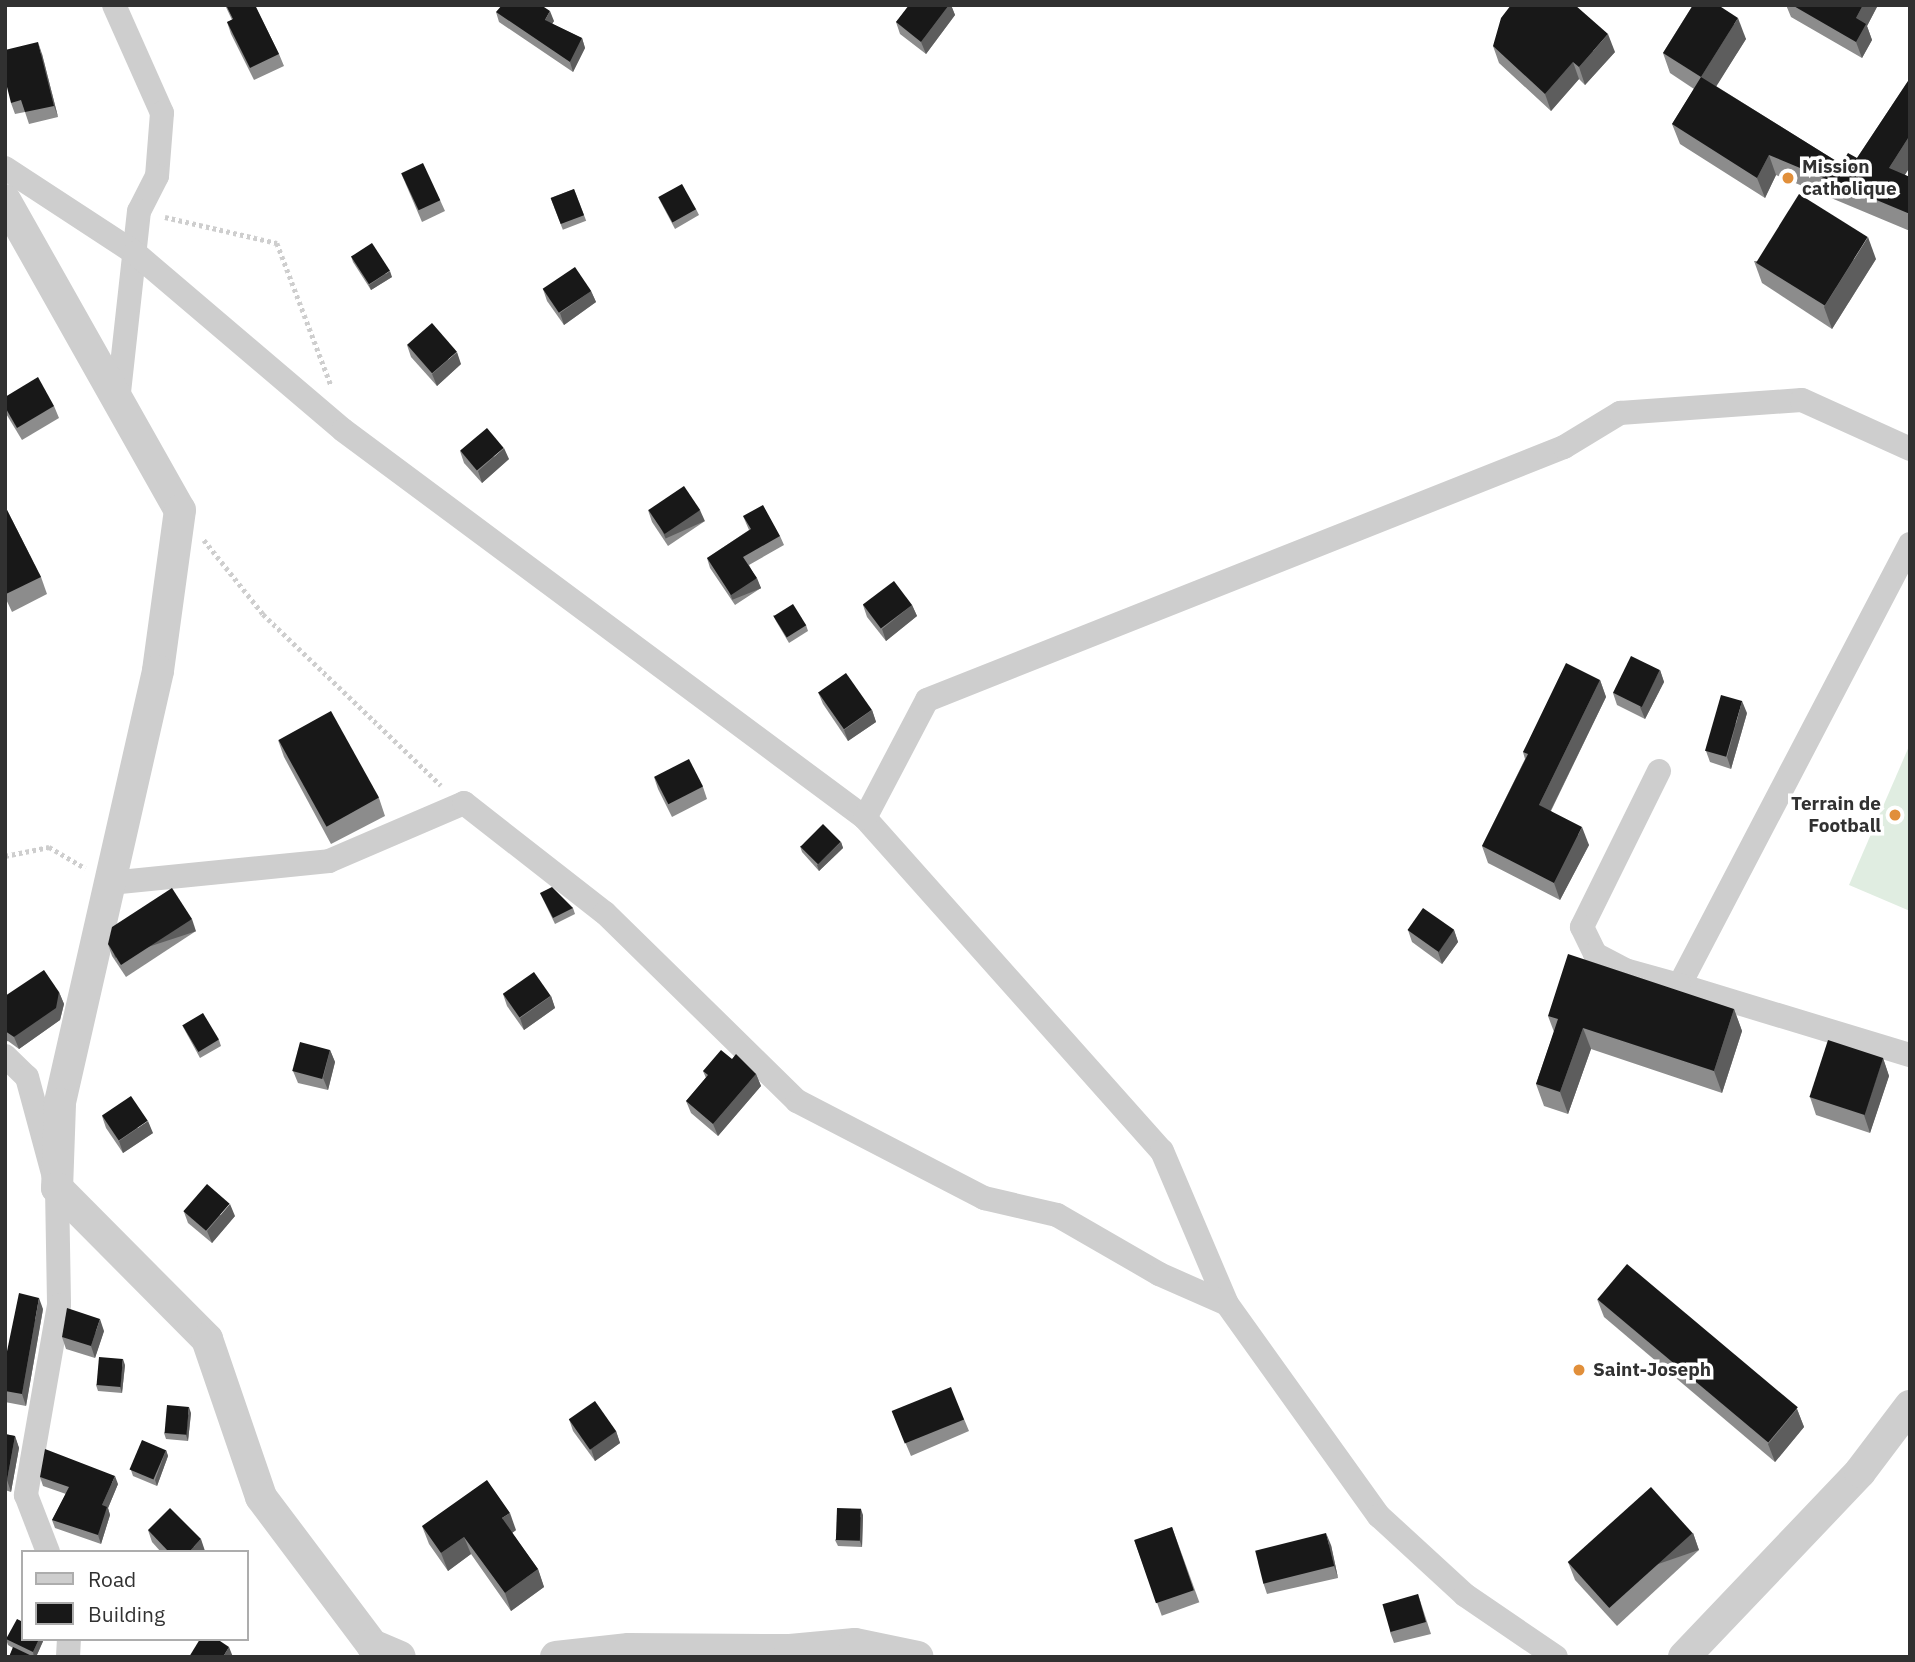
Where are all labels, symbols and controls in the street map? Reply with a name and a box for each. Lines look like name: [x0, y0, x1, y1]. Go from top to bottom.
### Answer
place label: Mission catholique: [1802, 156, 1897, 200]
marker: Mission catholique: [1780, 170, 1796, 186]
place label: Terrain de Football: [1791, 793, 1881, 837]
marker: Terrain de Football: [1887, 807, 1903, 823]
place label: Saint-Joseph: [1593, 1359, 1711, 1381]
marker: Saint-Joseph: [1571, 1362, 1587, 1378]
legend: [21, 1550, 248, 1641]
text: Road: [88, 1565, 136, 1593]
text: Building: [88, 1600, 165, 1628]

